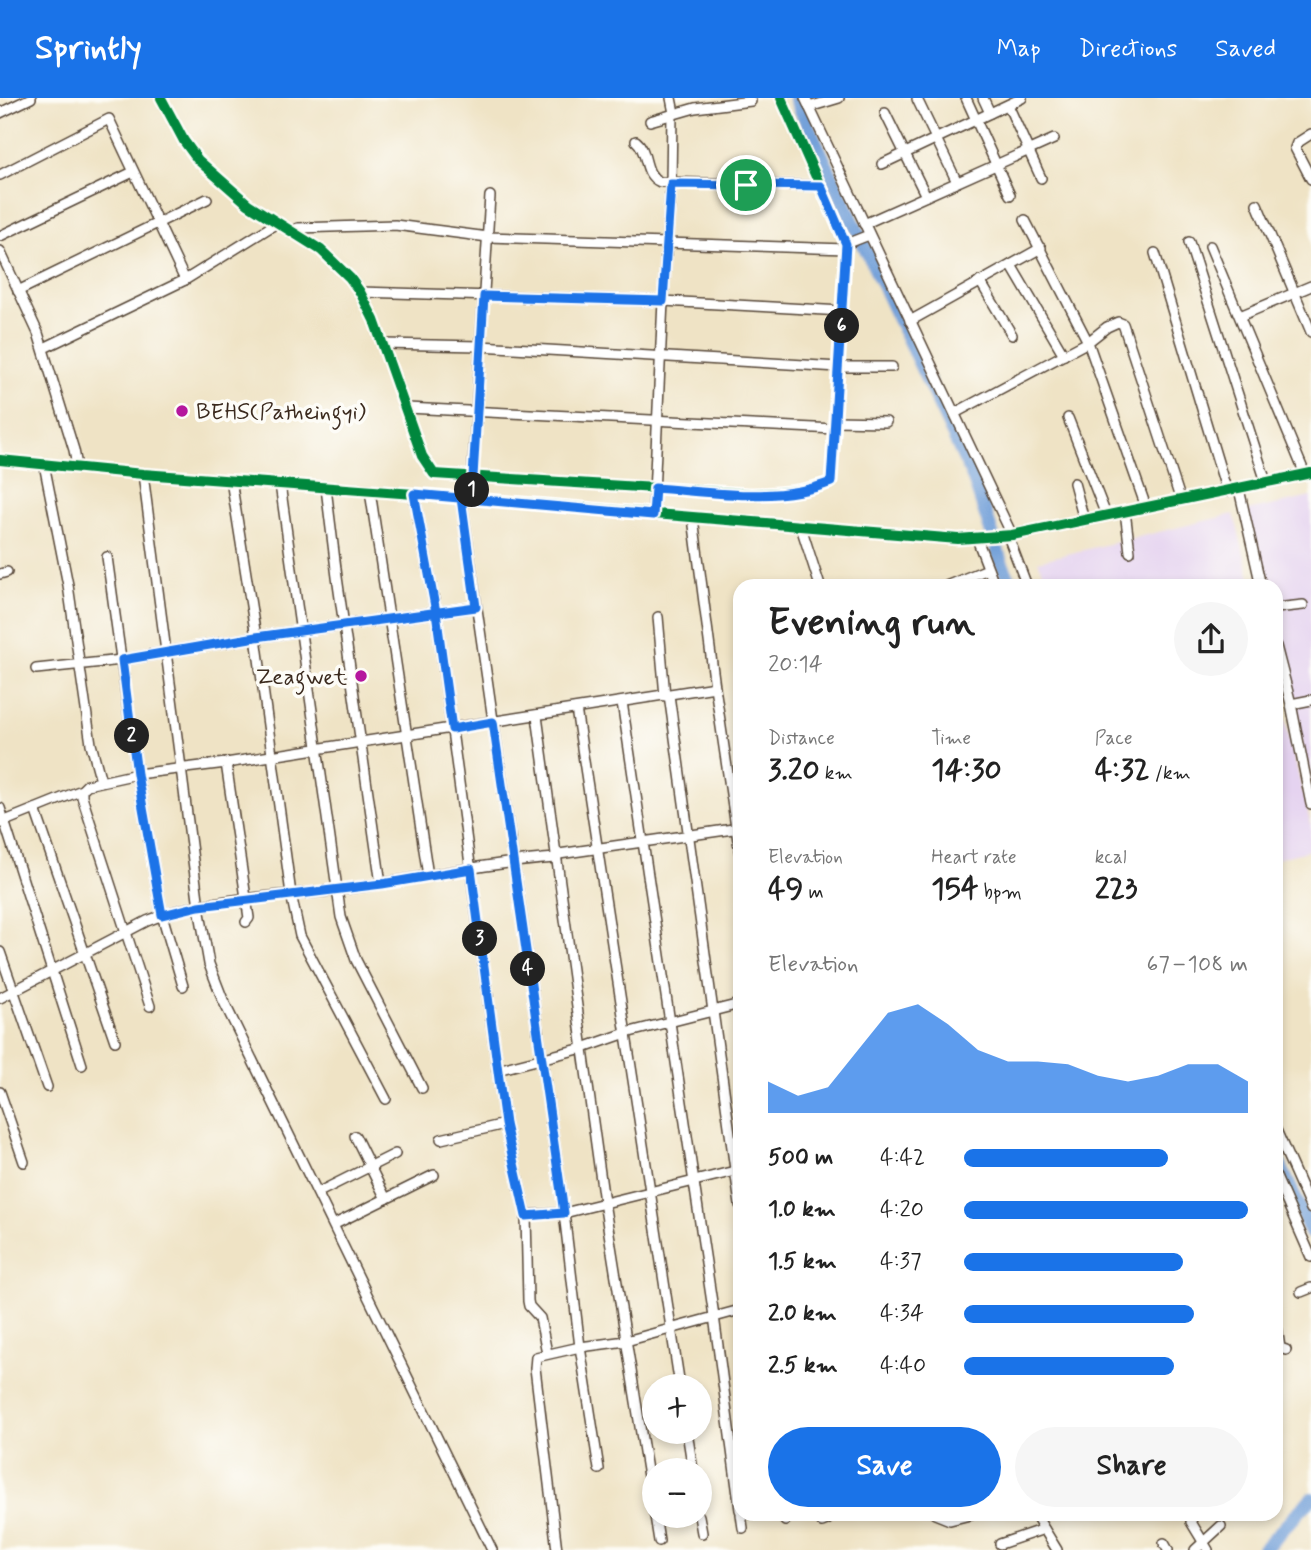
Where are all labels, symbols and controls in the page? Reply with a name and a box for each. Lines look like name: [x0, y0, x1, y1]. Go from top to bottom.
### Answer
text: Sprintly: [35, 27, 142, 71]
text: Map: [997, 34, 1041, 65]
text: Directions: [1079, 34, 1177, 65]
text: Saved: [1215, 34, 1276, 65]
pin: [716, 155, 776, 215]
icon: arrive: [727, 166, 765, 204]
pin: 6: [824, 308, 860, 344]
text: 6: [837, 313, 846, 338]
place label: BEHS(Patheingyi): [196, 398, 366, 430]
marker: BEHS(Patheingyi): [174, 403, 190, 419]
pin: 1: [454, 472, 490, 508]
text: 1: [467, 477, 476, 502]
text: Evening run: [768, 599, 975, 648]
button: share: [1174, 602, 1248, 676]
text: 20:14: [768, 650, 823, 680]
place label: Zeagwet: [256, 663, 347, 695]
marker: Zeagwet: [353, 668, 369, 684]
pin: 2: [114, 718, 150, 754]
text: 2: [127, 723, 136, 748]
text: Distance: [768, 726, 835, 751]
text: Time: [931, 726, 971, 751]
text: Pace: [1095, 726, 1132, 751]
text: 3.20: [768, 751, 820, 790]
text: 14:30: [931, 751, 1002, 790]
text: 4:32: [1095, 751, 1150, 790]
text: km: [820, 761, 853, 786]
text: /km: [1150, 761, 1191, 786]
text: Elevation: [768, 845, 843, 870]
text: Heart rate: [931, 845, 1017, 870]
text: kcal: [1095, 845, 1127, 870]
text: 49: [768, 870, 803, 909]
text: 154: [931, 870, 978, 909]
text: 223: [1095, 870, 1137, 909]
text: m: [803, 880, 824, 905]
text: bpm: [978, 880, 1022, 905]
pin: 3: [462, 922, 498, 956]
text: 3: [475, 926, 484, 951]
text: Elevation: [768, 950, 859, 980]
text: 67–108 m: [1147, 950, 1248, 980]
pin: 4: [510, 952, 546, 986]
text: 4: [522, 956, 533, 981]
text: 500 m: [768, 1143, 833, 1173]
text: 4:42: [880, 1143, 925, 1173]
text: 1.0 km: [768, 1195, 836, 1225]
text: 4:20: [880, 1195, 924, 1225]
text: 1.5 km: [768, 1247, 837, 1277]
text: 4:37: [880, 1247, 922, 1277]
text: 2.0 km: [768, 1299, 837, 1329]
text: 4:34: [880, 1299, 924, 1329]
text: 2.5 km: [768, 1351, 838, 1381]
text: 4:40: [880, 1351, 926, 1381]
map controls: [642, 1374, 712, 1528]
button: +: [642, 1374, 712, 1444]
button: Save: [768, 1427, 1001, 1507]
button: Share: [1015, 1427, 1248, 1507]
button: −: [642, 1458, 712, 1528]

